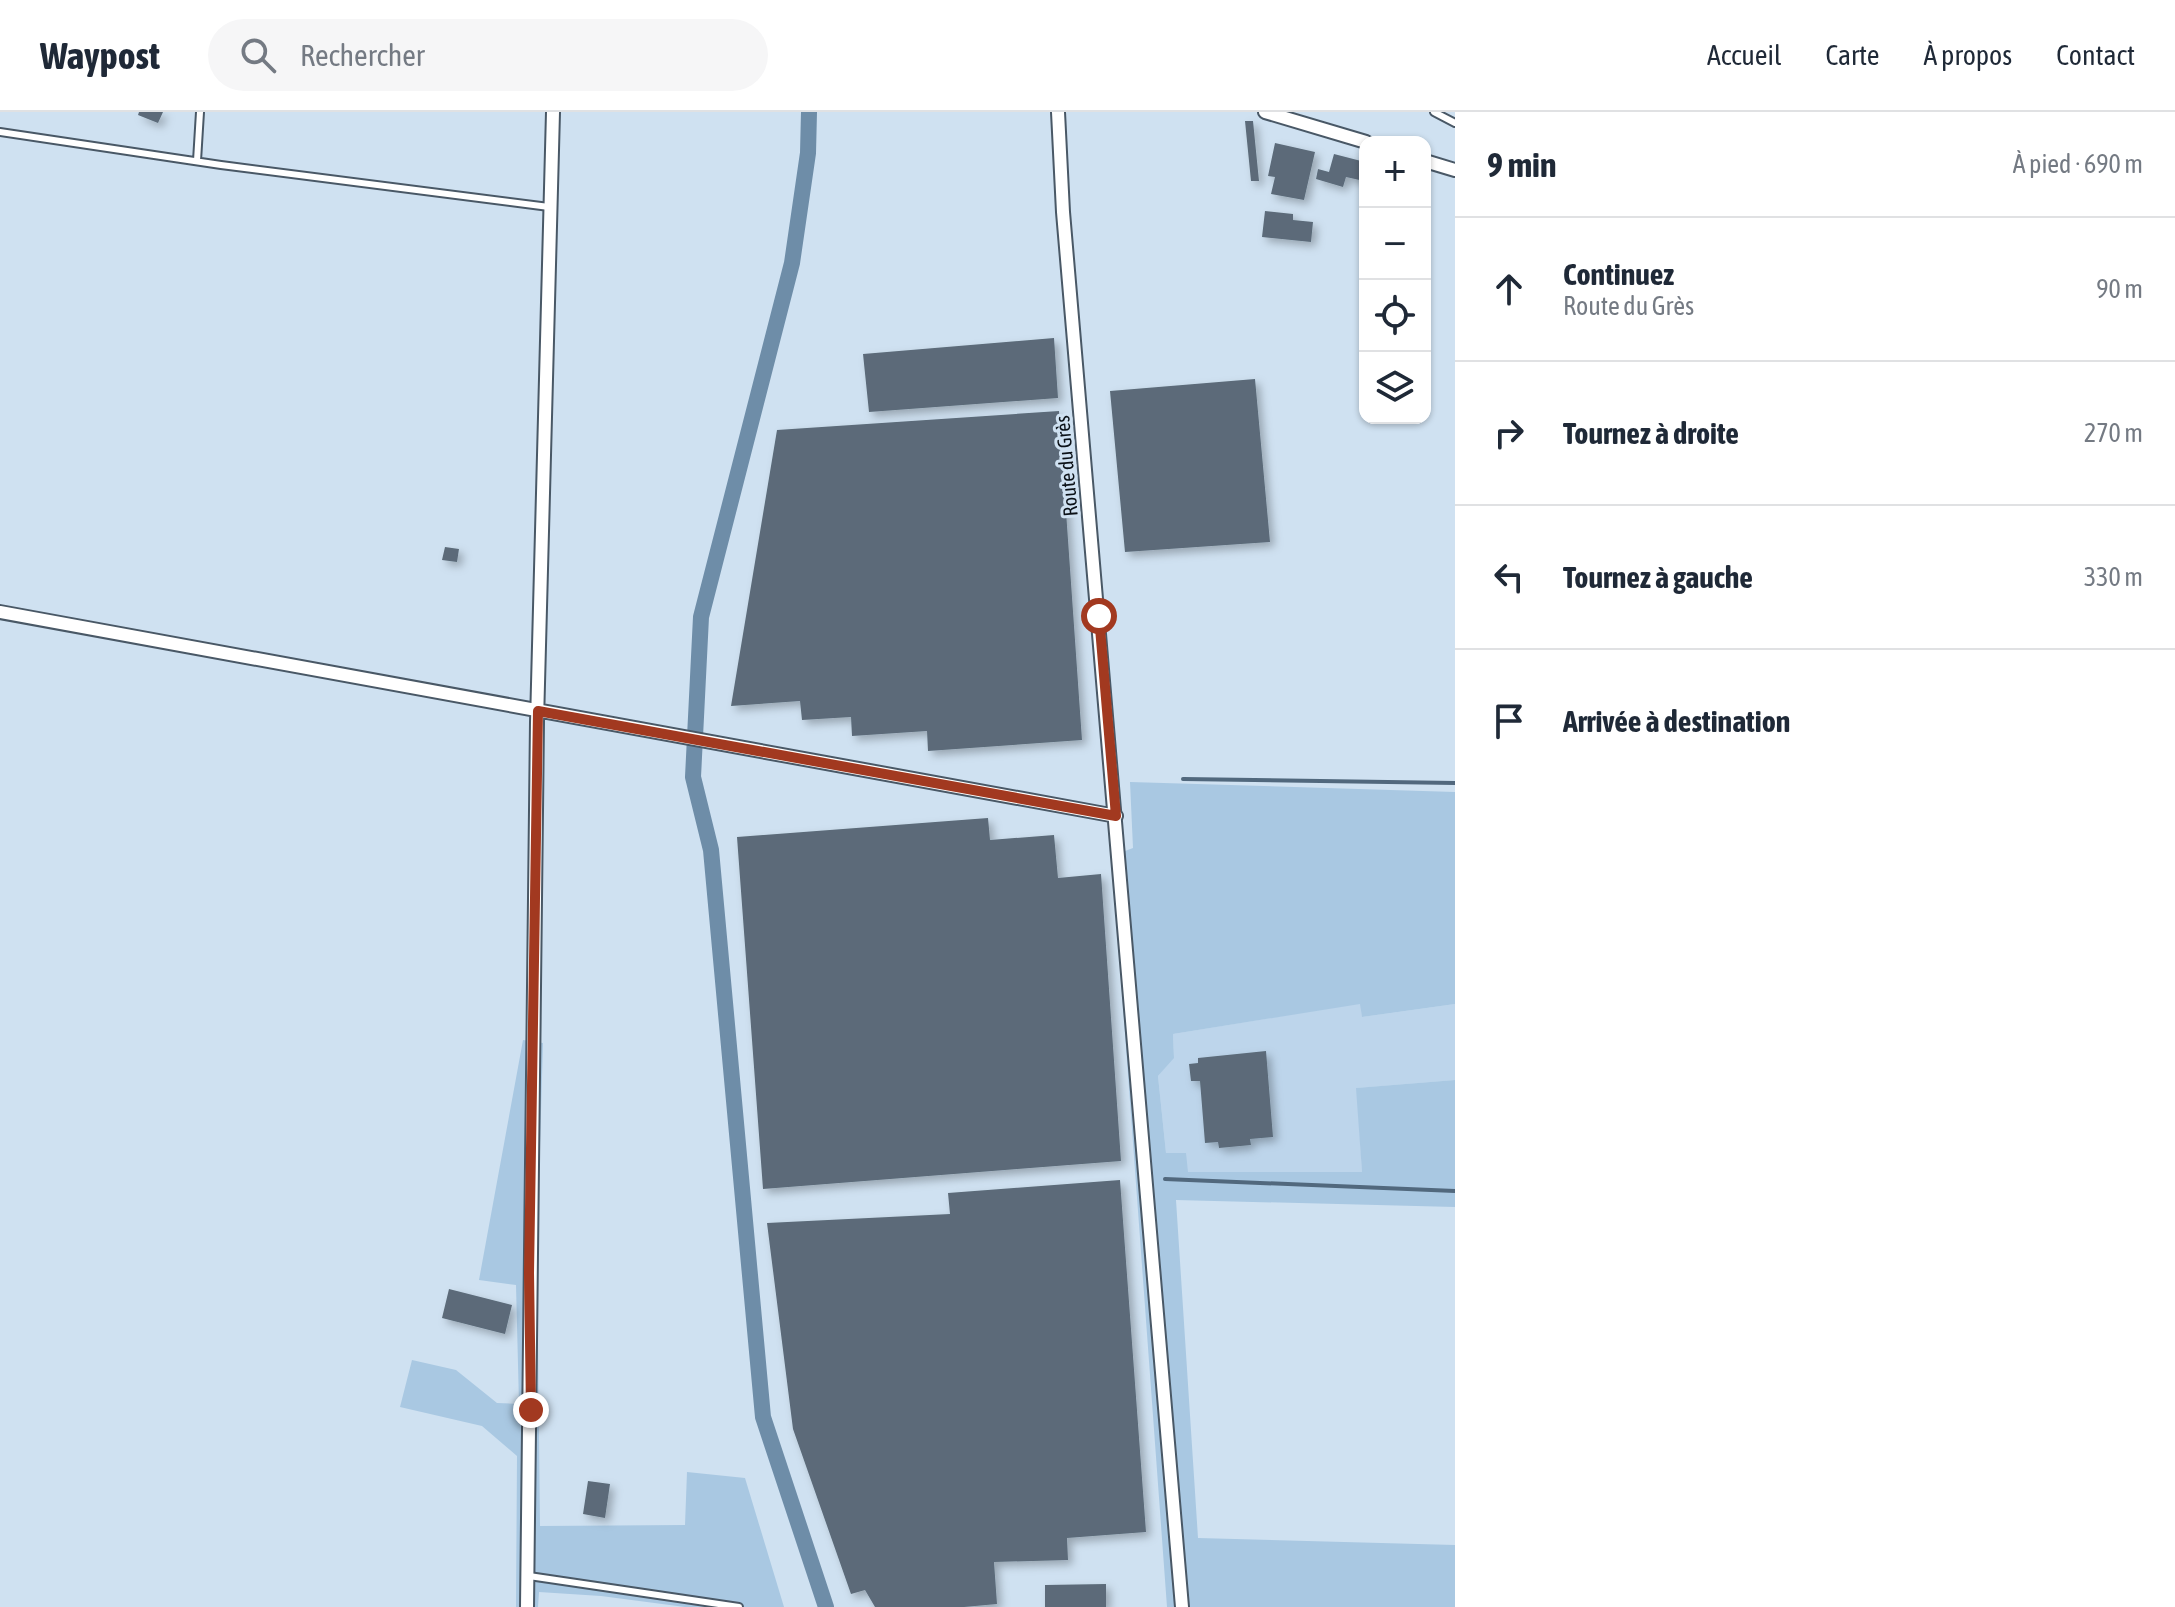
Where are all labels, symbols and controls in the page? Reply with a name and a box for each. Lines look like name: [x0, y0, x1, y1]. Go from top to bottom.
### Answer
search box: [208, 19, 768, 91]
icon: search: [236, 33, 280, 77]
text: Waypost: [40, 34, 160, 77]
text: Rechercher: [300, 38, 425, 72]
text: Accueil: [1707, 39, 1781, 71]
text: Carte: [1825, 39, 1880, 71]
text: À propos: [1924, 39, 2012, 71]
text: Contact: [2056, 39, 2135, 71]
map controls: [1359, 136, 1431, 424]
button: +: [1359, 136, 1431, 208]
text: 9 min: [1487, 145, 1556, 184]
text: À pied · 690 m: [2013, 149, 2143, 179]
button: −: [1359, 208, 1431, 280]
text: Continuez: [1563, 257, 1674, 291]
icon: ahead: [1487, 267, 1531, 311]
text: 90 m: [2096, 274, 2143, 304]
button: locate: [1359, 280, 1431, 352]
text: Route du Grès: [1563, 291, 1694, 321]
button: layers: [1359, 352, 1431, 424]
icon: right: [1487, 411, 1531, 455]
street label: Route du Grès: [1050, 415, 1082, 517]
text: Tournez à droite: [1563, 416, 1739, 450]
text: 270 m: [2084, 418, 2143, 448]
icon: left: [1487, 555, 1531, 599]
text: Tournez à gauche: [1563, 560, 1753, 594]
text: 330 m: [2084, 562, 2143, 592]
route start: [1081, 598, 1117, 634]
icon: arrive: [1487, 699, 1531, 743]
text: Arrivée à destination: [1563, 704, 1790, 738]
route end: [513, 1392, 549, 1428]

